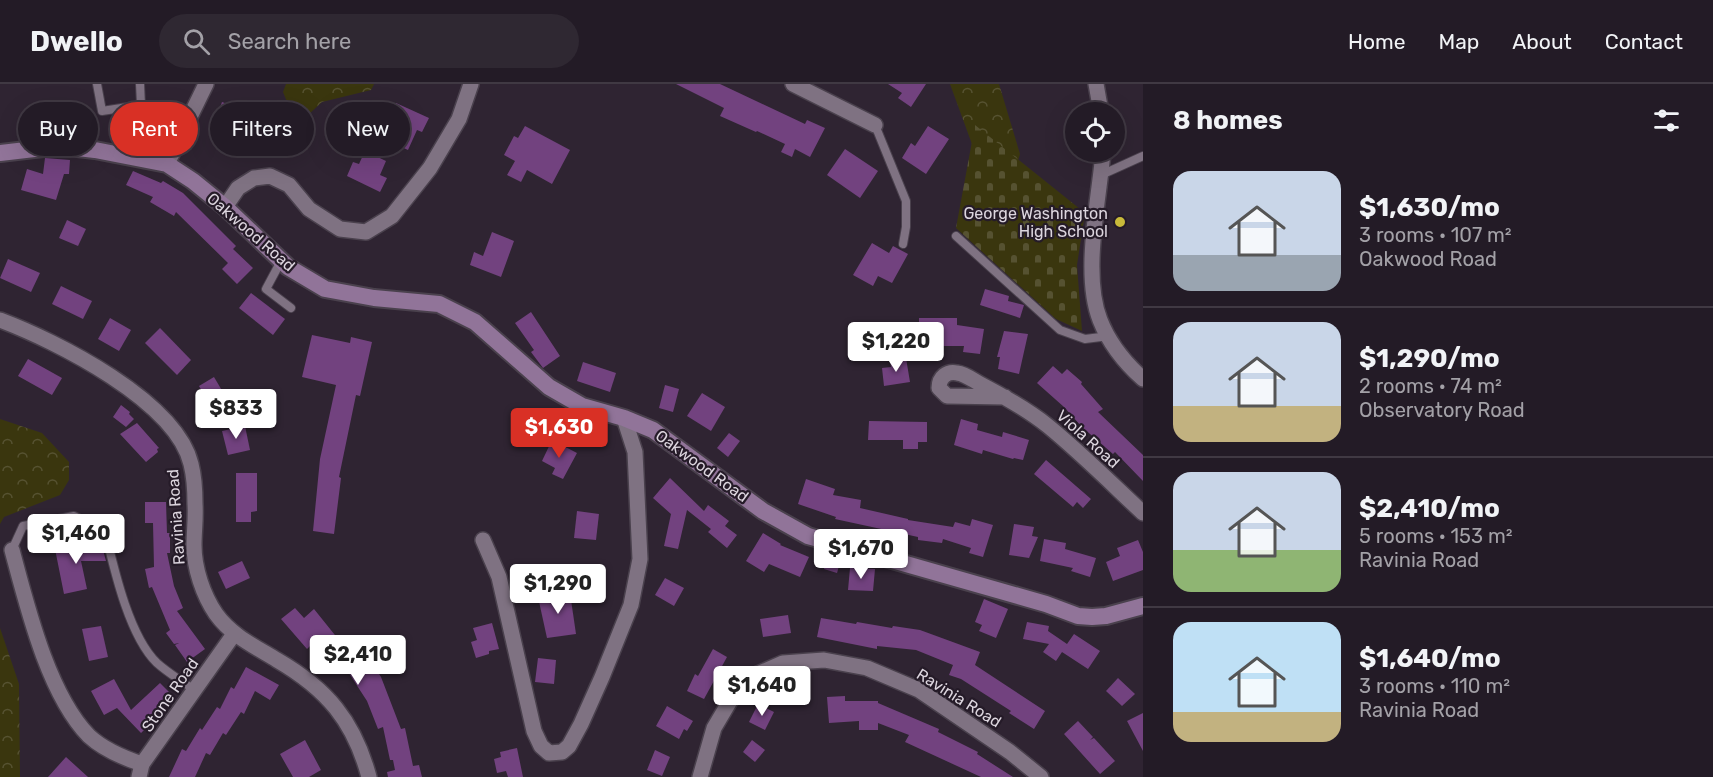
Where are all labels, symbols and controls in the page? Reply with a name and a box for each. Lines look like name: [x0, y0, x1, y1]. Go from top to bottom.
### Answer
search box: [159, 14, 579, 68]
text: Dwello: [30, 25, 123, 58]
icon: search: [180, 25, 213, 58]
text: Search here: [228, 28, 351, 55]
text: Home: [1348, 29, 1405, 54]
text: Map: [1438, 29, 1479, 54]
text: About: [1512, 29, 1572, 54]
text: Contact: [1605, 29, 1683, 54]
chip: Buy: [18, 102, 98, 156]
chip: Rent: [110, 102, 198, 156]
chip: Filters: [210, 102, 314, 156]
chip: New: [326, 102, 410, 156]
map controls: [1065, 102, 1125, 162]
button: locate: [1065, 102, 1125, 162]
icon: filters: [1650, 104, 1683, 137]
text: 8 homes: [1173, 105, 1283, 136]
street label: Oakwood Road: [203, 189, 299, 275]
text: $1,630/mo: [1359, 192, 1500, 223]
icon: home: [1221, 195, 1293, 267]
place label: George Washington High School: [963, 204, 1108, 241]
marker: George Washington High School: [1113, 215, 1127, 229]
text: 3 rooms · 107 m²: [1359, 223, 1512, 247]
text: Oakwood Road: [1359, 247, 1497, 271]
pin: $1,220: [847, 322, 945, 373]
text: $1,220: [862, 329, 930, 353]
text: $1,290/mo: [1359, 343, 1500, 374]
icon: home: [1221, 346, 1293, 418]
text: 2 rooms · 74 m²: [1359, 374, 1502, 398]
pin: $833: [200, 389, 272, 440]
text: $833: [209, 396, 263, 420]
text: Observatory Road: [1359, 398, 1525, 422]
street label: Viola Road: [1053, 406, 1123, 472]
pin: $1,630: [510, 408, 608, 459]
text: $1,630: [525, 415, 593, 439]
street label: Oakwood Road: [652, 426, 752, 506]
street label: Ravinia Road: [163, 468, 189, 566]
text: $2,410/mo: [1359, 493, 1500, 524]
icon: home: [1221, 496, 1293, 568]
pin: $1,460: [27, 514, 125, 565]
text: $1,460: [42, 521, 111, 545]
text: 5 rooms · 153 m²: [1359, 524, 1513, 548]
pin: $1,670: [812, 529, 910, 580]
text: $1,670: [828, 536, 894, 560]
text: Ravinia Road: [1359, 548, 1479, 572]
pin: $1,290: [509, 564, 607, 615]
text: $1,290: [524, 571, 592, 595]
pin: $2,410: [309, 635, 407, 686]
text: $2,410: [324, 642, 392, 666]
text: $1,640/mo: [1359, 643, 1501, 674]
icon: home: [1221, 646, 1293, 718]
street label: Stone Road: [138, 654, 202, 736]
street label: Ravinia Road: [913, 664, 1005, 732]
pin: $1,640: [713, 666, 811, 717]
text: $1,640: [727, 673, 797, 697]
text: 3 rooms · 110 m²: [1359, 674, 1510, 698]
text: Ravinia Road: [1359, 698, 1479, 722]

